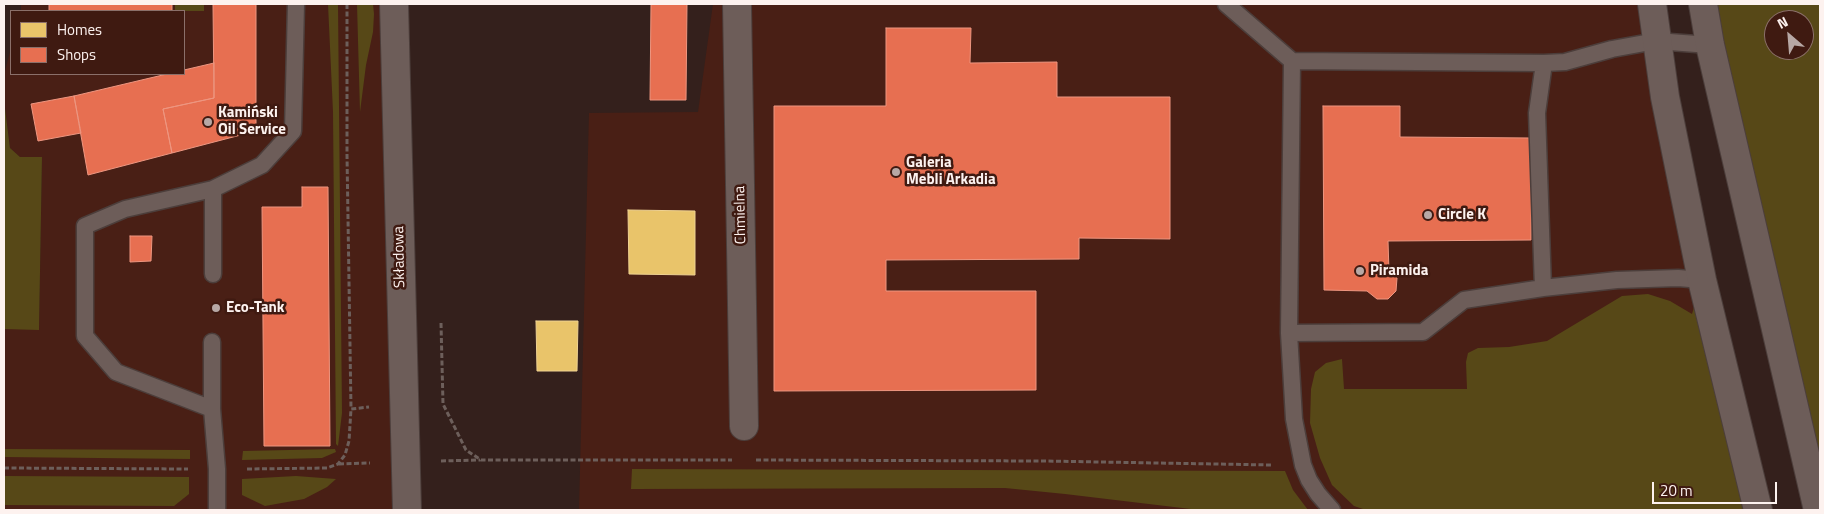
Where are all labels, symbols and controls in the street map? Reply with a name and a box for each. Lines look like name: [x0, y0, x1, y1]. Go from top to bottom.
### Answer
legend: [10, 10, 185, 75]
north arrow: [1764, 10, 1814, 60]
text: N: [1773, 11, 1791, 34]
text: Homes: [57, 18, 102, 41]
text: Shops: [57, 43, 96, 66]
place label: Kamiński Oil Service: [218, 104, 286, 139]
marker: Kamiński Oil Service: [202, 116, 214, 128]
place label: Galeria Mebli Arkadia: [906, 154, 996, 189]
marker: Galeria Mebli Arkadia: [890, 166, 902, 178]
street label: Chmielna: [731, 186, 751, 244]
place label: Circle K: [1438, 206, 1486, 224]
marker: Circle K: [1422, 209, 1434, 221]
street label: Składowa: [390, 226, 410, 288]
place label: Piramida: [1370, 262, 1428, 280]
marker: Piramida: [1354, 265, 1366, 277]
place label: Eco-Tank: [226, 299, 285, 317]
marker: Eco-Tank: [210, 302, 222, 314]
scale bar: [1654, 472, 1779, 504]
text: 20 m: [1660, 479, 1693, 502]

